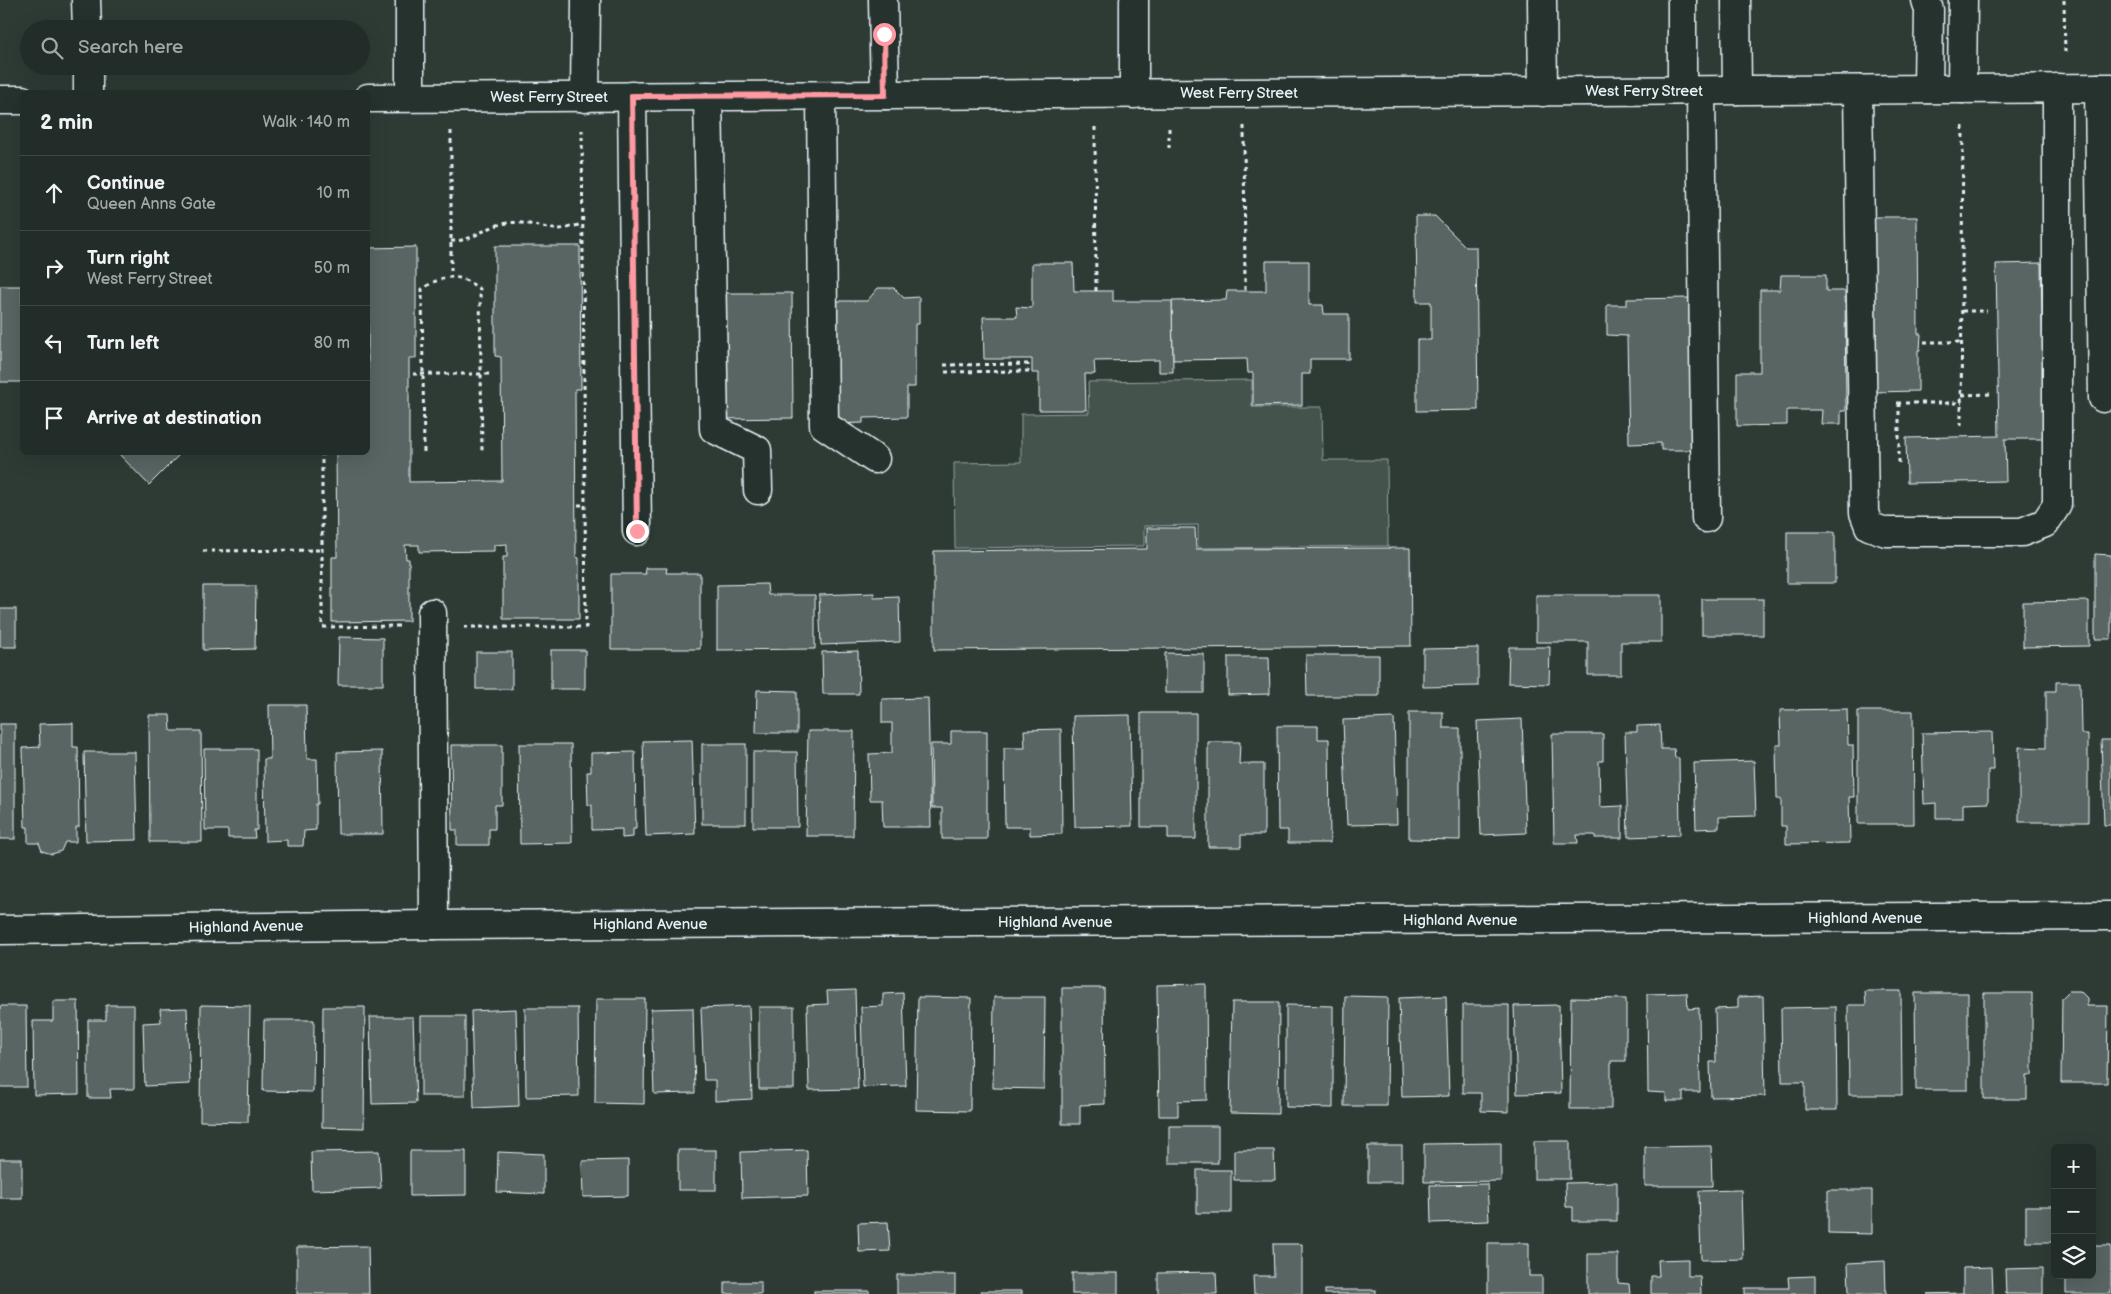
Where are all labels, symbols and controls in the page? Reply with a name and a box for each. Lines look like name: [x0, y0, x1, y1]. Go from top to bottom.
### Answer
search box: [20, 20, 370, 75]
route start: [873, 23, 896, 46]
icon: search: [38, 34, 66, 62]
text: Search here: [78, 36, 183, 59]
street label: West Ferry Street: [1585, 82, 1703, 101]
street label: West Ferry Street: [1180, 84, 1298, 103]
street label: West Ferry Street: [490, 88, 608, 107]
text: 2 min: [40, 110, 93, 135]
text: Walk · 140 m: [263, 113, 350, 132]
text: Continue: [87, 172, 165, 195]
icon: ahead: [40, 179, 68, 207]
text: 10 m: [317, 184, 350, 203]
text: Queen Anns Gate: [87, 195, 216, 214]
text: Turn right: [87, 247, 170, 270]
icon: right: [40, 254, 68, 282]
text: 50 m: [314, 259, 350, 278]
text: West Ferry Street: [87, 270, 212, 289]
icon: left: [40, 329, 68, 357]
text: Turn left: [87, 332, 159, 355]
text: 80 m: [314, 334, 350, 353]
icon: arrive: [40, 404, 68, 432]
text: Arrive at destination: [87, 407, 262, 430]
route end: [626, 520, 649, 543]
street label: Highland Avenue: [1808, 909, 1922, 928]
street label: Highland Avenue: [1403, 911, 1517, 930]
street label: Highland Avenue: [998, 913, 1112, 932]
street label: Highland Avenue: [593, 915, 707, 934]
street label: Highland Avenue: [189, 916, 304, 937]
map controls: [2051, 1144, 2096, 1279]
button: +: [2051, 1144, 2096, 1189]
button: −: [2051, 1189, 2096, 1234]
button: layers: [2051, 1234, 2096, 1279]

